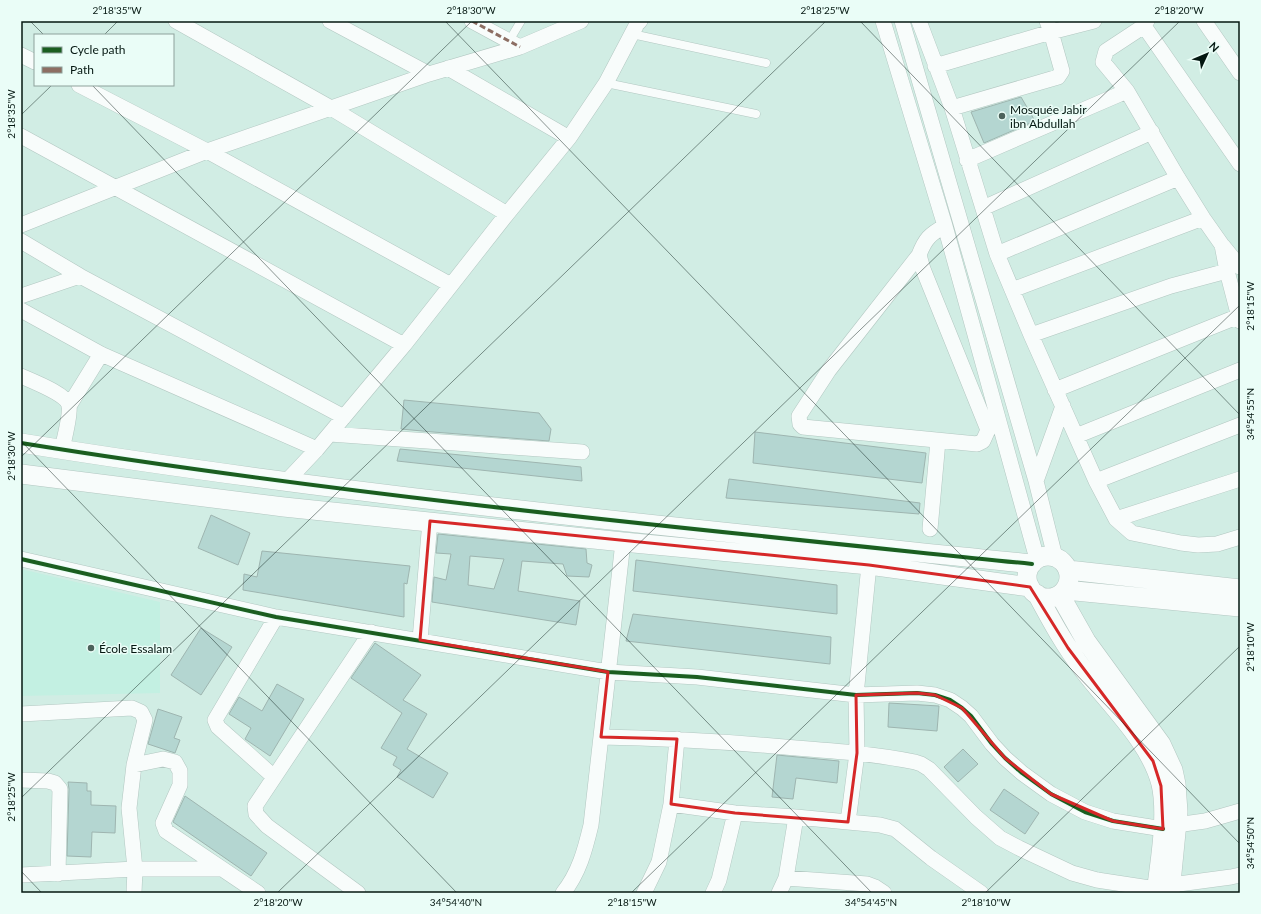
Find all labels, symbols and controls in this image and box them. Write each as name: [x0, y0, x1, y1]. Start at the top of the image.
text: 2°18'35"W: [92, 4, 142, 16]
text: 2°18'30"W: [446, 4, 496, 16]
text: 2°18'25"W: [800, 4, 850, 16]
text: 2°18'20"W: [1154, 4, 1204, 16]
legend: [34, 34, 174, 86]
north arrow: [1187, 34, 1227, 74]
text: N: [1207, 39, 1222, 54]
text: Cycle path: [70, 42, 125, 57]
text: Path: [70, 62, 94, 77]
text: 2°18'35"W: [5, 89, 17, 139]
place label: Mosquée Jabir ibn Abdullah: [1010, 102, 1087, 131]
marker: Mosquée Jabir ibn Abdullah: [997, 111, 1007, 121]
text: 2°18'15"W: [1244, 281, 1256, 331]
text: 34°54'55"N: [1244, 388, 1256, 440]
text: 2°18'30"W: [5, 431, 17, 481]
text: 2°18'10"W: [1244, 622, 1256, 672]
place label: École Essalam: [99, 641, 172, 656]
marker: École Essalam: [86, 643, 96, 653]
text: 2°18'25"W: [5, 772, 17, 822]
text: 34°54'50"N: [1244, 817, 1256, 869]
text: 2°18'20"W: [253, 896, 303, 908]
text: 34°54'40"N: [430, 896, 482, 908]
text: 2°18'15"W: [607, 896, 657, 908]
text: 34°54'45"N: [845, 896, 897, 908]
text: 2°18'10"W: [961, 896, 1011, 908]

